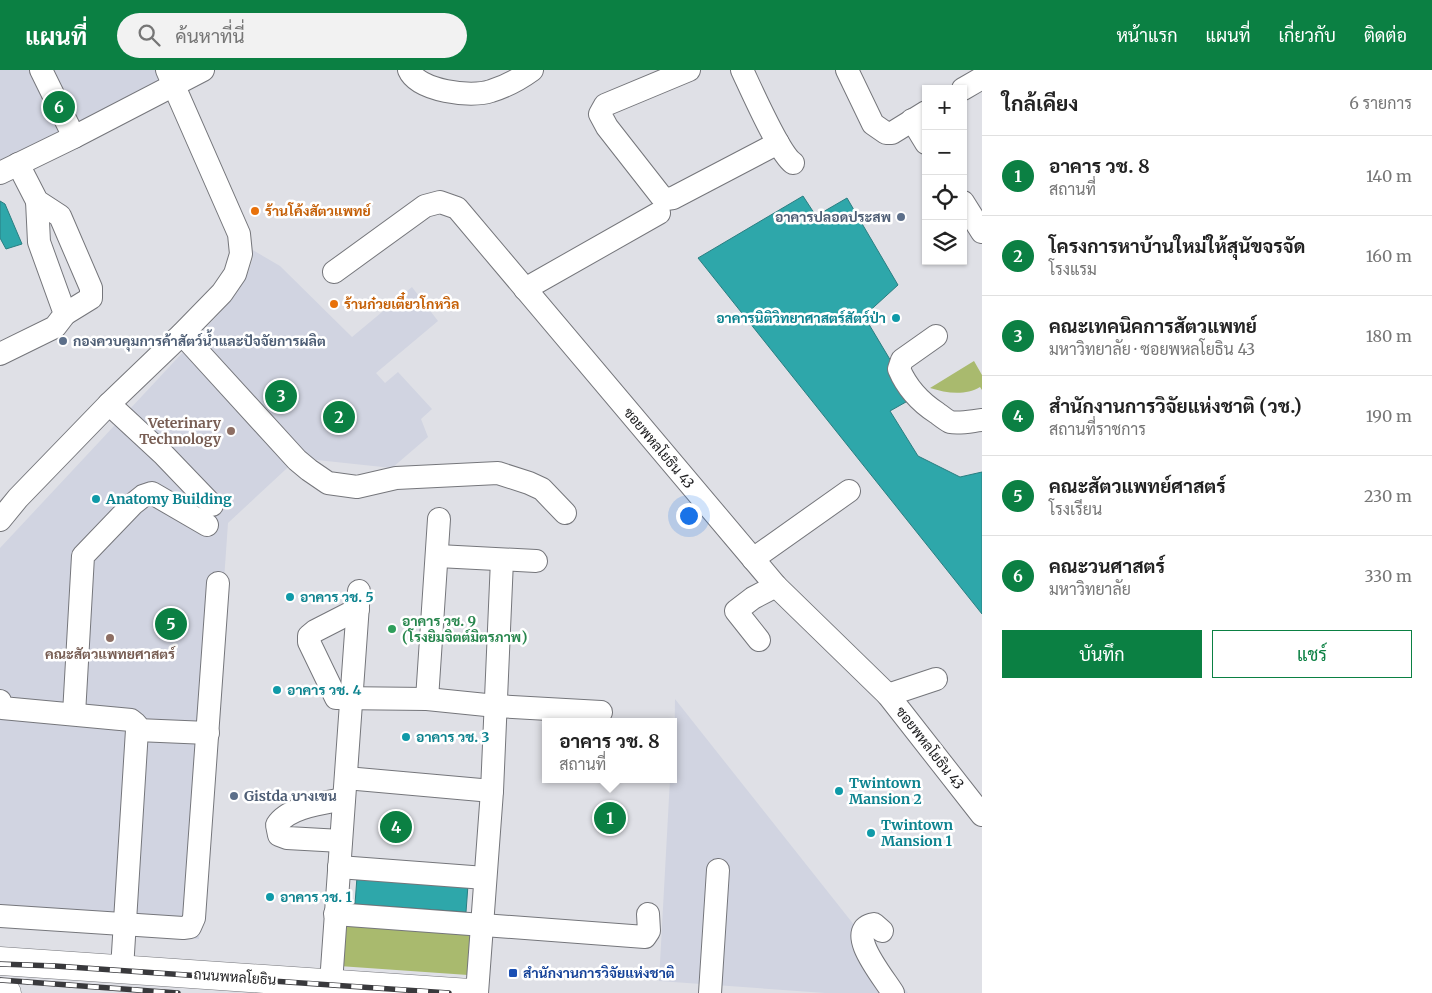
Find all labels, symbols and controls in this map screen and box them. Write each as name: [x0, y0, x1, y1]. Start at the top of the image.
search box: [117, 13, 467, 58]
text: แผนที่: [25, 21, 87, 52]
icon: search: [135, 21, 163, 49]
text: ค้นหาที่นี่: [175, 24, 245, 48]
text: หน้าแรก: [1116, 24, 1178, 47]
text: แผนที่: [1206, 24, 1250, 47]
text: เกี่ยวกับ: [1278, 24, 1336, 47]
text: ติดต่อ: [1364, 24, 1407, 47]
map controls: [922, 85, 967, 265]
button: +: [922, 85, 967, 130]
pin: 6: [43, 88, 75, 126]
text: ใกล้เคียง: [1002, 90, 1078, 117]
text: 6 รายการ: [1349, 93, 1412, 113]
button: −: [922, 130, 967, 175]
text: อาคาร วช. 8: [1049, 154, 1150, 178]
text: 1: [1014, 166, 1022, 186]
text: 140 m: [1366, 166, 1412, 186]
button: locate: [922, 175, 967, 220]
text: สถานที่: [1049, 179, 1096, 199]
place label: ร้านโค้งสัตวแพทย์: [265, 202, 372, 220]
marker: ร้านโค้งสัตวแพทย์: [249, 205, 261, 217]
place label: อาคารปลอดประสพ: [775, 208, 891, 226]
marker: อาคารปลอดประสพ: [895, 211, 907, 223]
button: layers: [922, 220, 967, 265]
text: โครงการหาบ้านใหม่ให้สุนัขจรจัด: [1049, 234, 1305, 258]
text: 2: [1013, 246, 1023, 266]
text: 160 m: [1366, 246, 1412, 266]
text: โรงแรม: [1049, 259, 1097, 279]
place label: ร้านก๋วยเตี๋ยวโกหวิล: [344, 291, 459, 313]
marker: ร้านก๋วยเตี๋ยวโกหวิล: [328, 298, 340, 310]
place label: อาคารนิติวิทยาศาสตร์สัตว์ป่า: [716, 309, 886, 327]
marker: อาคารนิติวิทยาศาสตร์สัตว์ป่า: [890, 312, 902, 324]
text: คณะเทคนิคการสัตวแพทย์: [1049, 314, 1257, 338]
text: 3: [1013, 326, 1023, 346]
text: 180 m: [1366, 326, 1412, 346]
place label: กองควบคุมการค้าสัตว์น้ำและปัจจัยการผลิต: [73, 329, 326, 352]
marker: กองควบคุมการค้าสัตว์น้ำและปัจจัยการผลิต: [57, 335, 69, 347]
text: มหาวิทยาลัย · ซอยพหลโยธิน 43: [1049, 339, 1255, 359]
pin: 3: [265, 377, 297, 415]
text: สำนักงานการวิจัยแห่งชาติ (วช.): [1049, 394, 1302, 418]
pin: 2: [323, 398, 355, 436]
street label: ซอยพหลโยธิน 43: [620, 404, 698, 492]
text: 4: [1013, 406, 1023, 426]
text: 190 m: [1366, 406, 1412, 426]
place label: Veterinary Technology: [139, 414, 222, 448]
text: สถานที่ราชการ: [1049, 419, 1146, 439]
marker: Veterinary Technology: [225, 425, 237, 437]
text: คณะสัตวแพทย์ศาสตร์: [1049, 474, 1226, 498]
text: 5: [1013, 486, 1023, 506]
text: 230 m: [1364, 486, 1412, 506]
place label: Anatomy Building: [105, 490, 232, 508]
marker: Anatomy Building: [90, 493, 102, 505]
text: โรงเรียน: [1049, 499, 1102, 519]
your location: [676, 503, 702, 529]
text: คณะวนศาสตร์: [1049, 554, 1165, 578]
text: 6: [1013, 566, 1023, 586]
text: 330 m: [1365, 566, 1412, 586]
text: มหาวิทยาลัย: [1049, 579, 1131, 599]
place label: อาคาร วช. 5: [300, 588, 374, 606]
marker: อาคาร วช. 5: [284, 591, 296, 603]
pin: 5: [155, 605, 187, 643]
place label: อาคาร วช. 9 (โรงยิมจิตต์มิตรภาพ): [402, 612, 527, 646]
marker: อาคาร วช. 9 (โรงยิมจิตต์มิตรภาพ): [386, 623, 398, 635]
button: บันทึก: [1002, 630, 1202, 678]
button: แชร์: [1212, 630, 1412, 678]
marker: คณะสัตวแพทยศาสตร์: [104, 632, 116, 644]
place label: คณะสัตวแพทยศาสตร์: [45, 645, 176, 663]
place label: อาคาร วช. 4: [287, 681, 361, 699]
marker: อาคาร วช. 4: [271, 684, 283, 696]
street label: ซอยพหลโยธิน 43: [892, 703, 968, 793]
popup: [542, 718, 677, 783]
place label: อาคาร วช. 3: [416, 728, 490, 746]
text: อาคาร วช. 8: [559, 729, 660, 753]
marker: อาคาร วช. 3: [400, 731, 412, 743]
text: สถานที่: [559, 754, 606, 774]
place label: Twintown Mansion 2: [849, 774, 922, 808]
marker: Twintown Mansion 2: [833, 785, 845, 797]
place label: Gistda บางเขน: [244, 787, 337, 805]
marker: Gistda บางเขน: [228, 790, 240, 802]
pin: 1: [594, 799, 626, 837]
pin: 4: [380, 808, 412, 846]
place label: Twintown Mansion 1: [881, 816, 953, 850]
marker: Twintown Mansion 1: [865, 827, 877, 839]
place label: อาคาร วช. 1: [280, 888, 352, 906]
marker: อาคาร วช. 1: [264, 891, 276, 903]
place label: สำนักงานการวิจัยแห่งชาติ: [523, 964, 675, 982]
street label: ถนนพหลโยธิน: [193, 965, 277, 989]
marker: สำนักงานการวิจัยแห่งชาติ: [507, 967, 519, 979]

